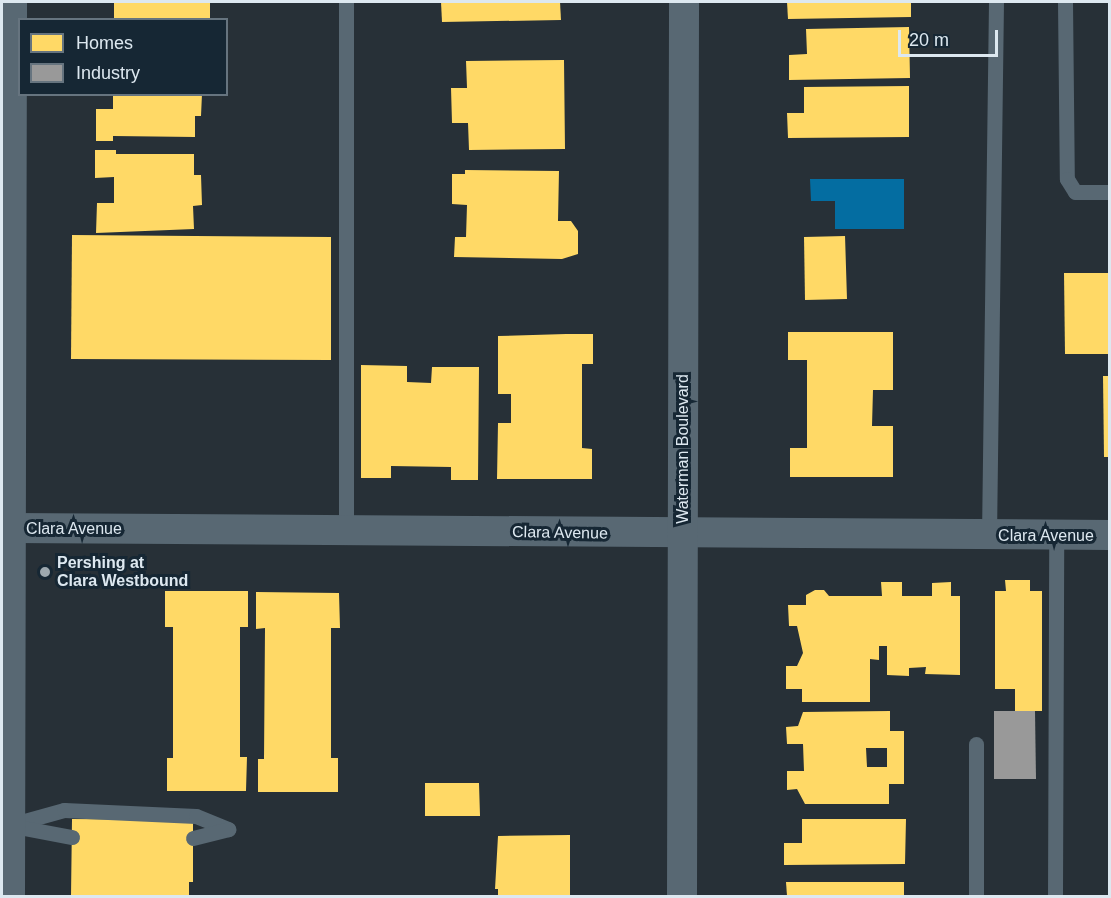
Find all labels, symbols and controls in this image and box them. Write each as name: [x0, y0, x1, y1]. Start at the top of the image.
legend: [18, 18, 228, 96]
scale bar: [901, 18, 1002, 56]
text: 20 m: [909, 30, 949, 50]
text: Homes: [76, 33, 133, 53]
text: Industry: [76, 63, 140, 83]
street label: Waterman Boulevard: [673, 374, 693, 524]
street label: Clara Avenue: [26, 519, 122, 539]
street label: Clara Avenue: [512, 523, 608, 543]
street label: Clara Avenue: [998, 526, 1094, 546]
place label: Pershing at Clara Westbound: [57, 553, 188, 591]
marker: Pershing at Clara Westbound: [38, 565, 52, 579]

